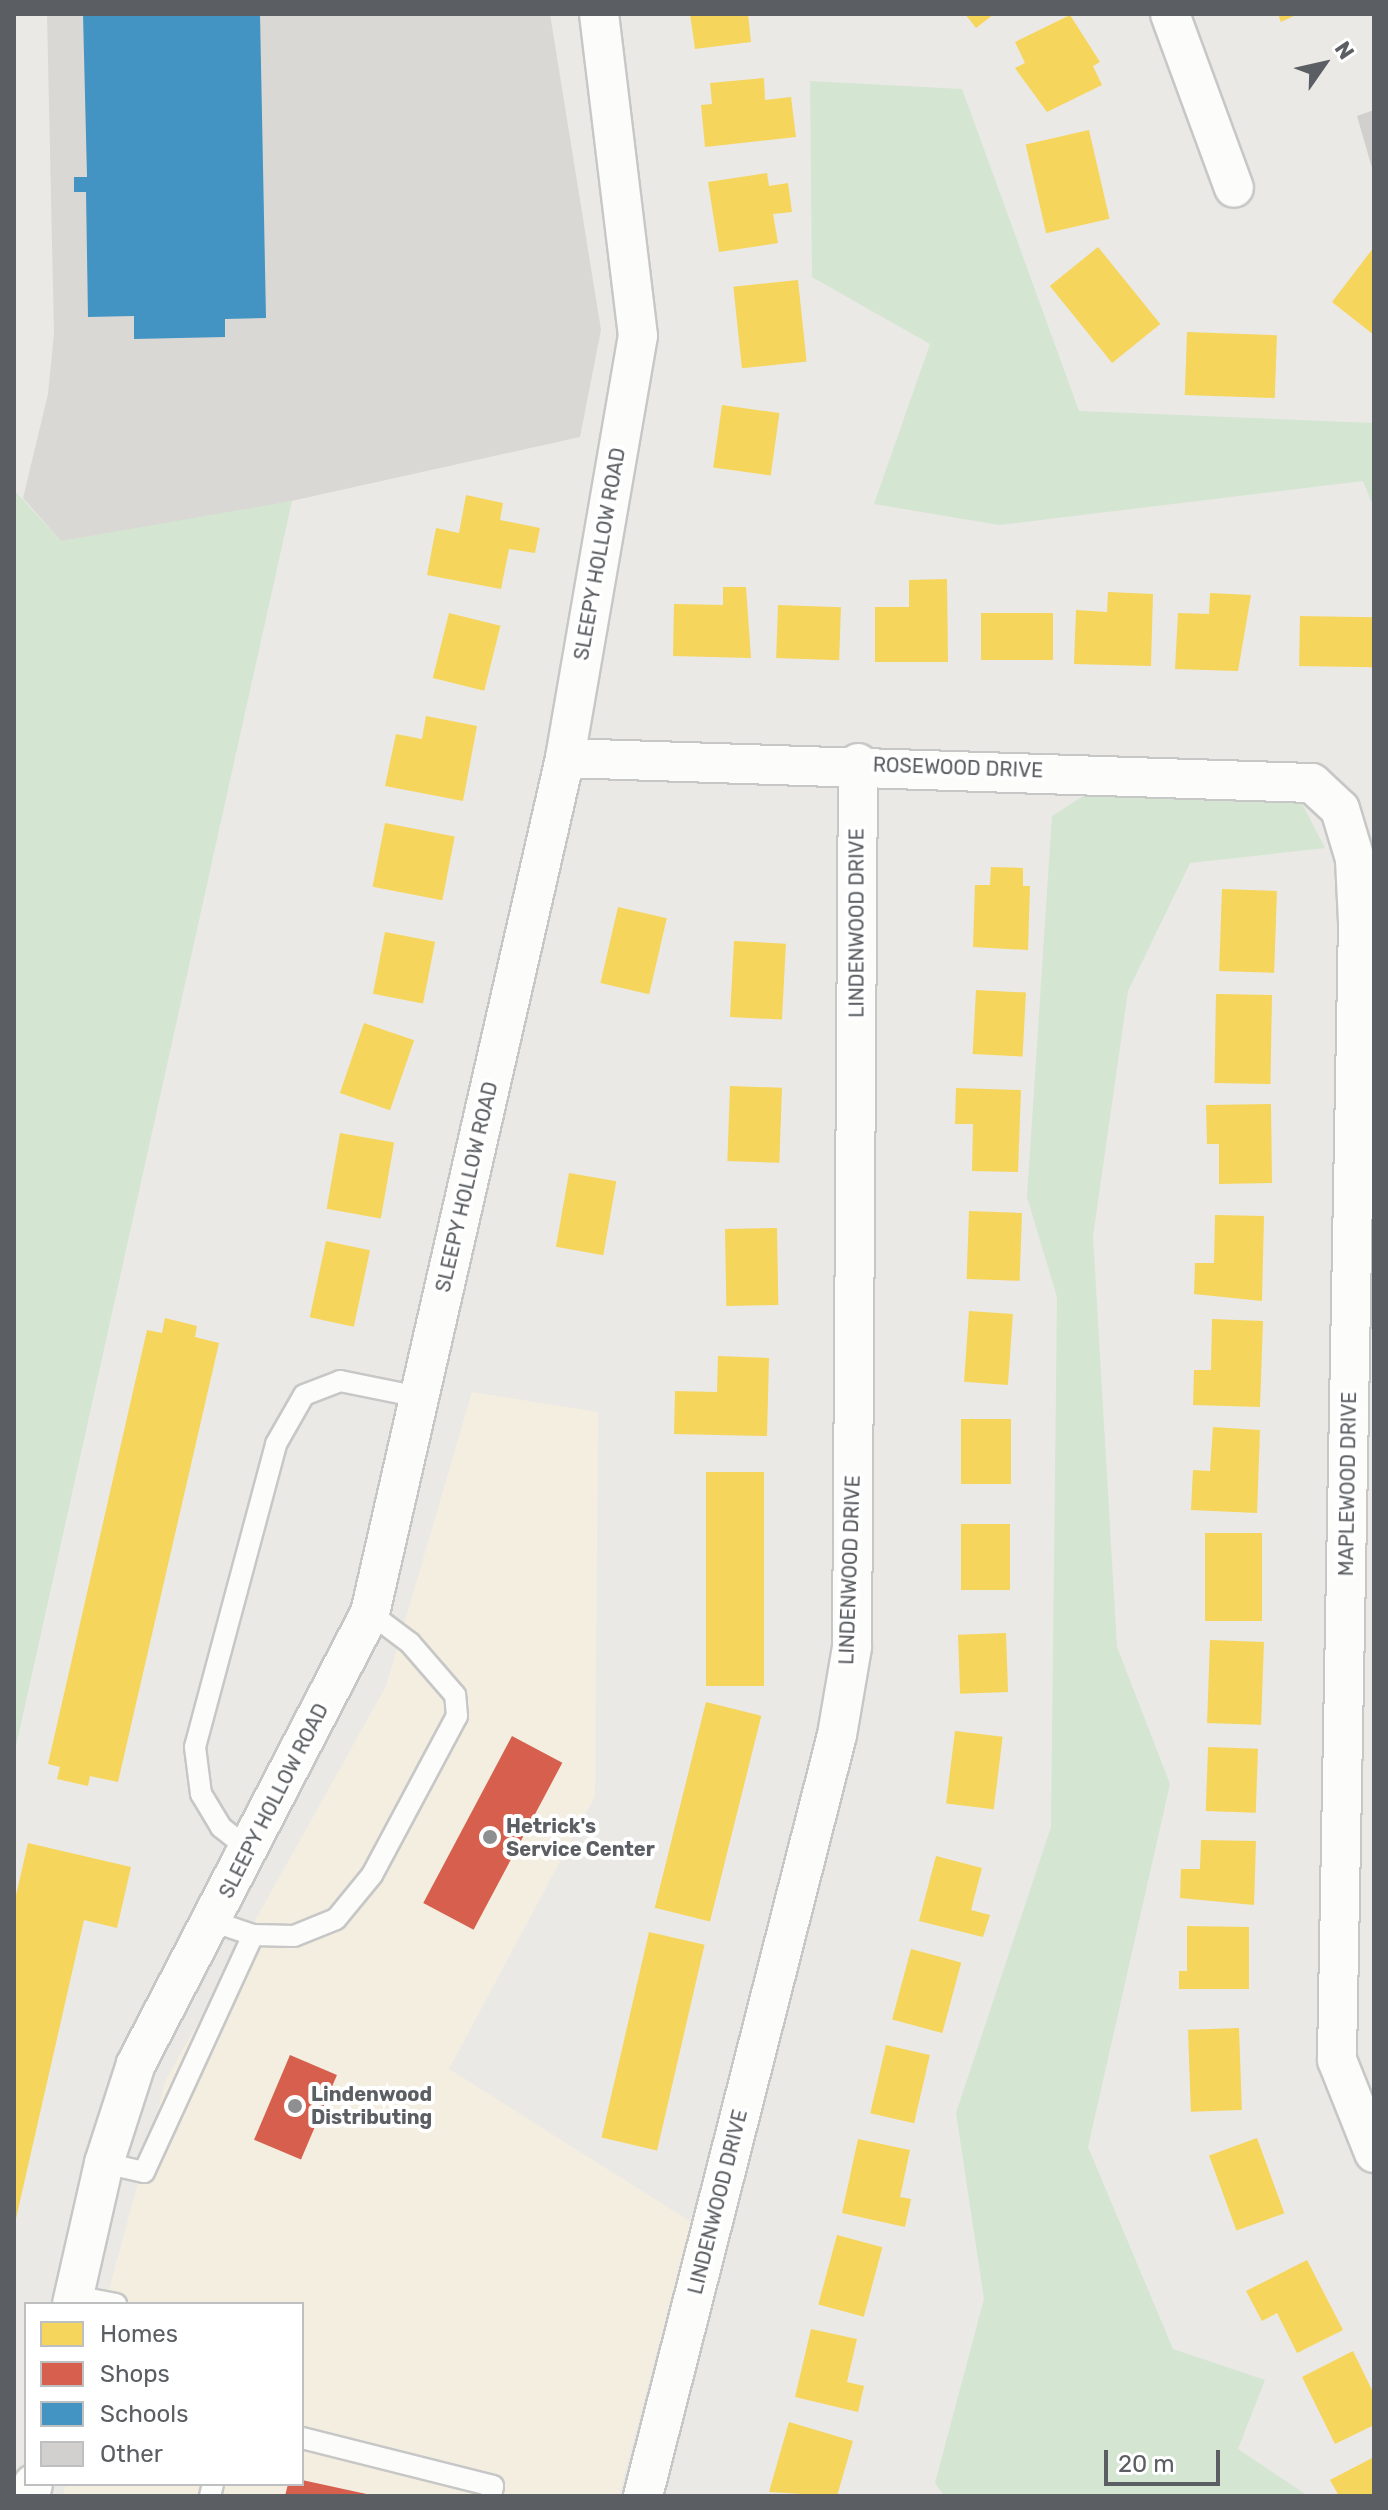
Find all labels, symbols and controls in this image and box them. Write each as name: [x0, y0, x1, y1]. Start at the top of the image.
north arrow: [1284, 24, 1364, 104]
text: N: [1329, 36, 1360, 64]
street label: SLEEPY HOLLOW ROAD: [569, 445, 631, 663]
street label: ROSEWOOD DRIVE: [872, 753, 1044, 783]
street label: LINDENWOOD DRIVE: [845, 828, 869, 1018]
street label: SLEEPY HOLLOW ROAD: [431, 1079, 503, 1295]
street label: MAPLEWOOD DRIVE: [1334, 1391, 1362, 1577]
street label: LINDENWOOD DRIVE: [835, 1475, 865, 1665]
street label: SLEEPY HOLLOW ROAD: [214, 1699, 334, 1903]
place label: Hetrick's Service Center: [506, 1814, 655, 1861]
marker: Hetrick's Service Center: [481, 1828, 499, 1846]
place label: Lindenwood Distributing: [311, 2082, 432, 2129]
marker: Lindenwood Distributing: [286, 2097, 304, 2115]
street label: LINDENWOOD DRIVE: [683, 2107, 753, 2297]
legend: [24, 2302, 304, 2486]
text: Homes: [100, 2320, 178, 2348]
text: Shops: [100, 2360, 170, 2388]
text: Schools: [100, 2400, 188, 2428]
scale bar: [1108, 2434, 1224, 2484]
text: Other: [100, 2440, 163, 2468]
text: 20 m: [1118, 2450, 1175, 2478]

